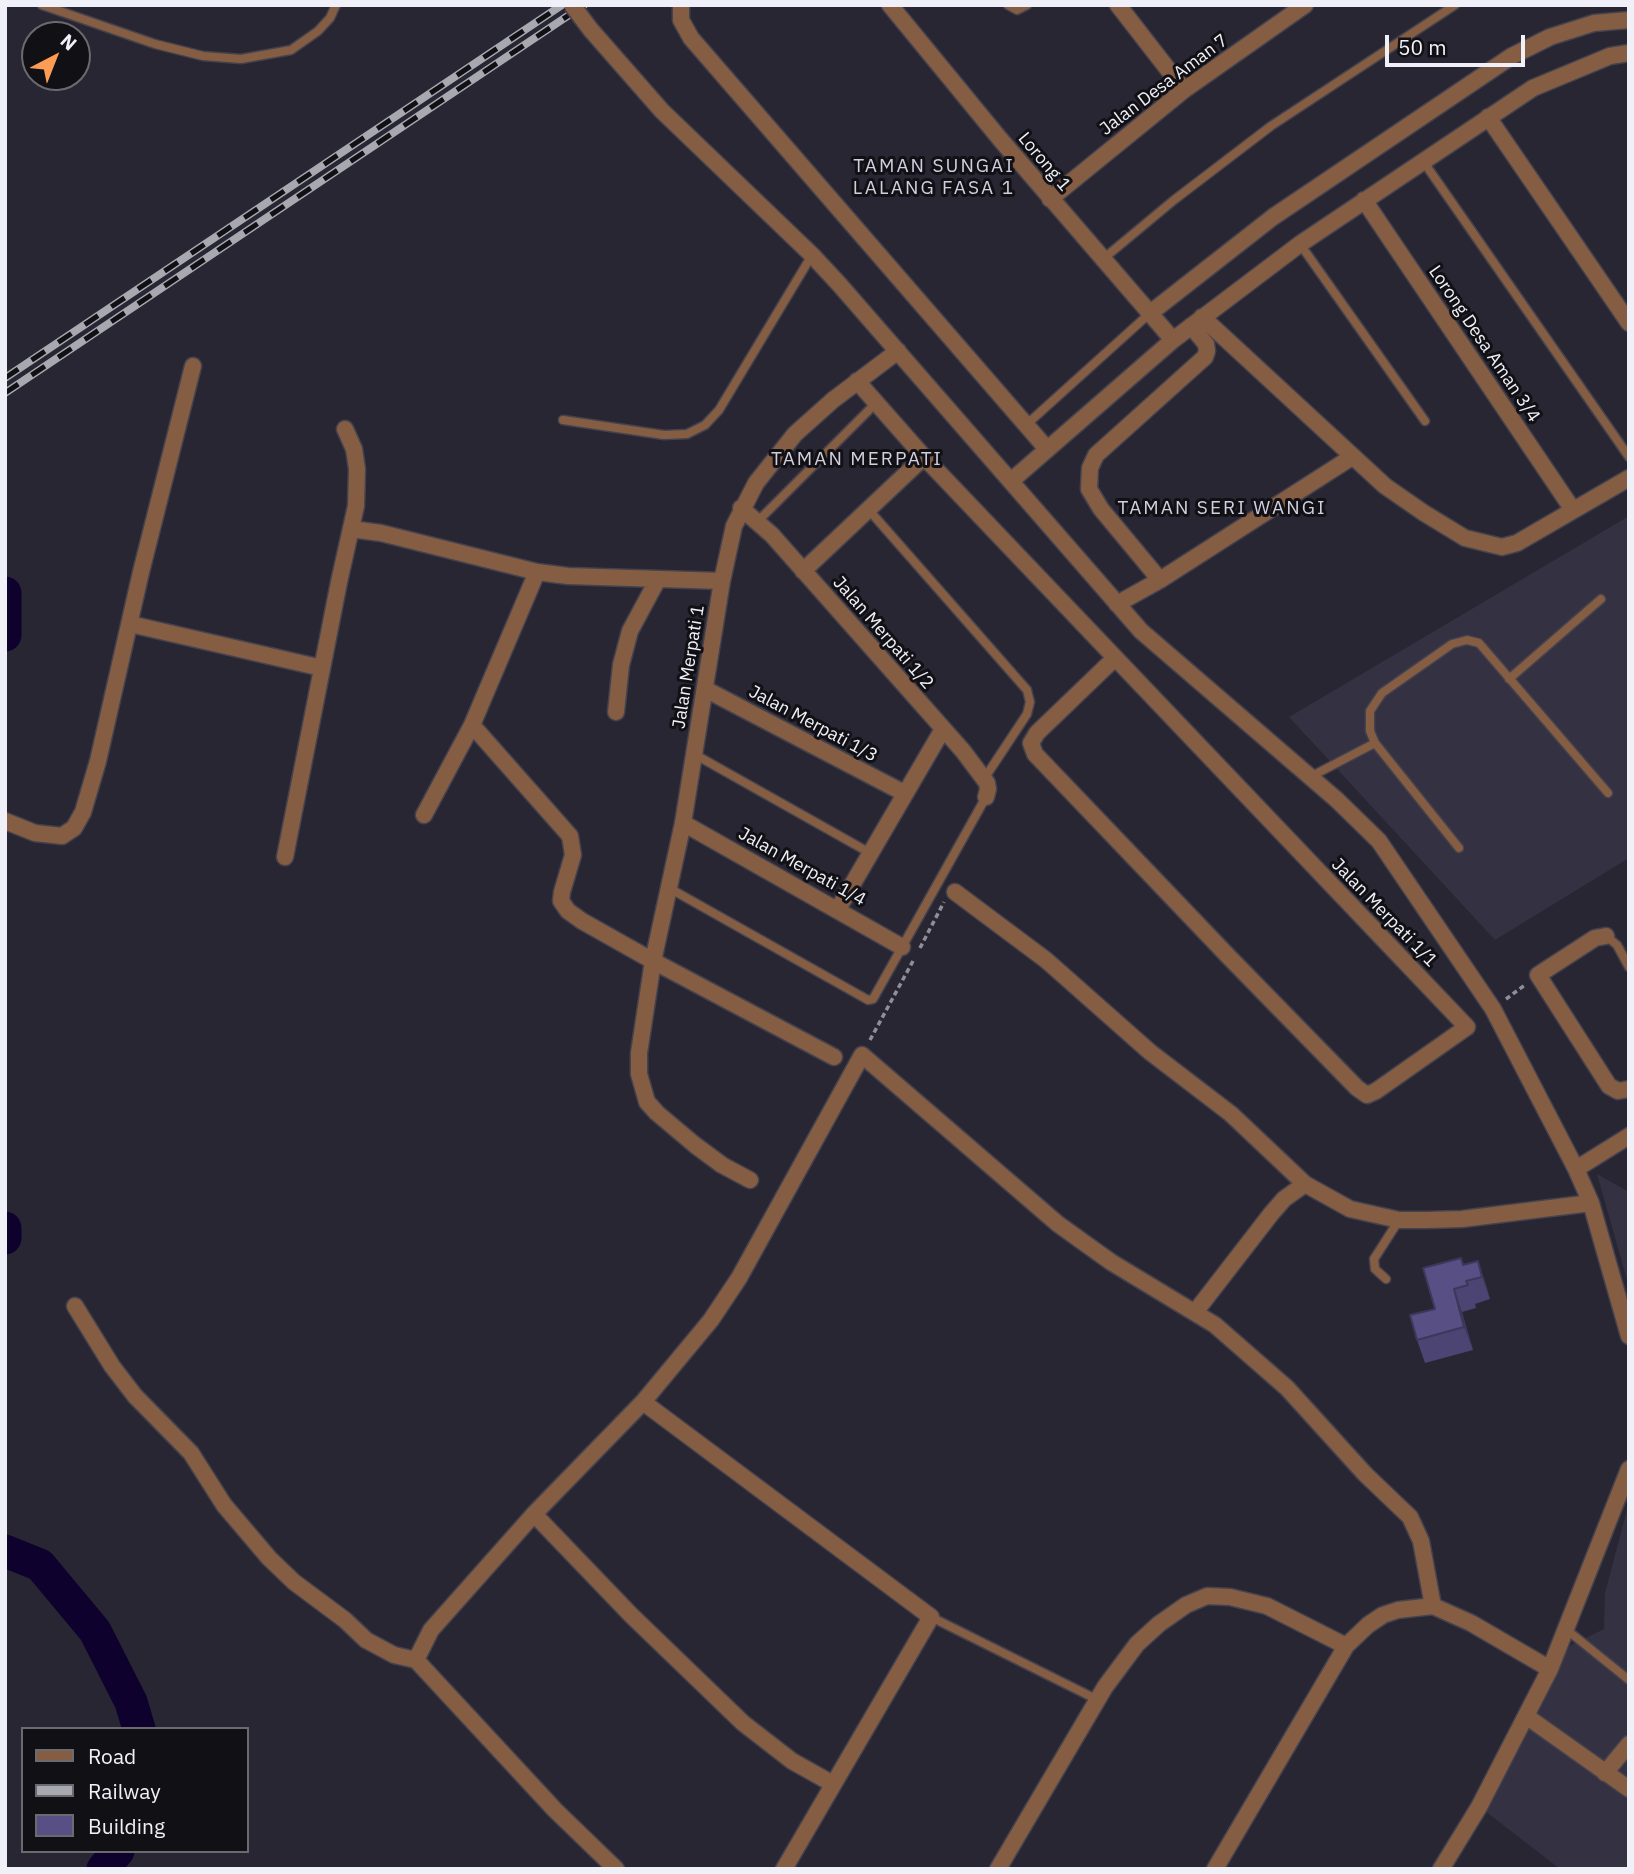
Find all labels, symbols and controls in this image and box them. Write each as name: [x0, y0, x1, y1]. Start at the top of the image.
north arrow: [21, 21, 91, 91]
scale bar: [1389, 21, 1529, 65]
text: N: [56, 28, 82, 55]
street label: Jalan Desa Aman 7: [1096, 30, 1232, 140]
text: 50 m: [1398, 33, 1447, 61]
street label: Lorong 1: [1013, 128, 1075, 196]
district label: TAMAN SUNGAI LALANG FASA 1: [854, 156, 1014, 200]
street label: Lorong Desa Aman 3/4: [1424, 262, 1544, 426]
district label: TAMAN MERPATI: [773, 449, 941, 471]
district label: TAMAN SERI WANGI: [1120, 498, 1324, 520]
street label: Jalan Merpati 1/2: [828, 572, 938, 694]
street label: Jalan Merpati 1: [669, 604, 709, 730]
street label: Jalan Merpati 1/3: [745, 681, 881, 767]
street label: Jalan Merpati 1/4: [734, 823, 870, 911]
street label: Jalan Merpati 1/1: [1327, 854, 1441, 972]
legend: [21, 1727, 248, 1853]
text: Road: [88, 1742, 136, 1770]
text: Railway: [88, 1777, 161, 1805]
text: Building: [88, 1812, 165, 1840]

